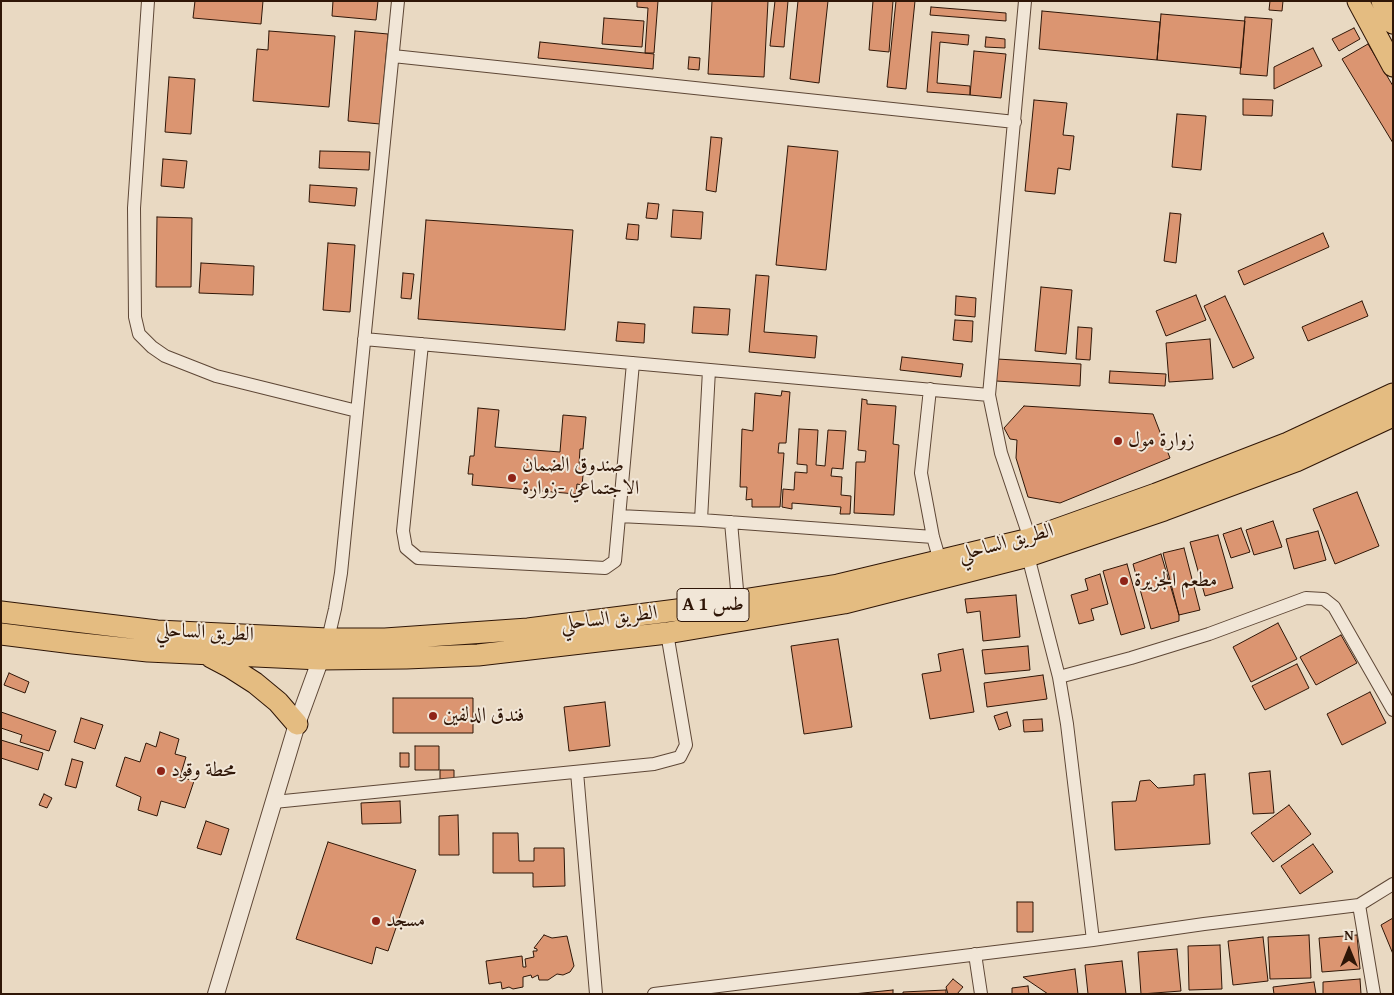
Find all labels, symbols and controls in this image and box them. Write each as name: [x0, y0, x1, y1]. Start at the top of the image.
place label: زوارة مول: [1128, 429, 1195, 453]
marker: زوارة مول: [1112, 435, 1124, 447]
place label: صندوق الضمان الاجتماعي -زوارة: [522, 454, 639, 501]
marker: صندوق الضمان الاجتماعي -زوارة: [506, 472, 518, 484]
street label: الطريق الساحلي: [956, 519, 1056, 567]
place label: مطعم الجزيرة: [1134, 569, 1217, 593]
marker: مطعم الجزيرة: [1118, 575, 1130, 587]
road number: A 1 طس: [677, 588, 749, 622]
street label: الطريق الساحلي: [559, 601, 659, 637]
street label: الطريق الساحلي: [156, 618, 254, 648]
place label: فندق الدلفين: [443, 704, 525, 728]
marker: فندق الدلفين: [427, 710, 439, 722]
place label: محطة وقود: [171, 759, 236, 783]
marker: محطة وقود: [155, 765, 167, 777]
place label: مسجد: [386, 909, 425, 933]
marker: مسجد: [370, 915, 382, 927]
north arrow: [1324, 925, 1374, 975]
text: N: [1344, 925, 1354, 945]

